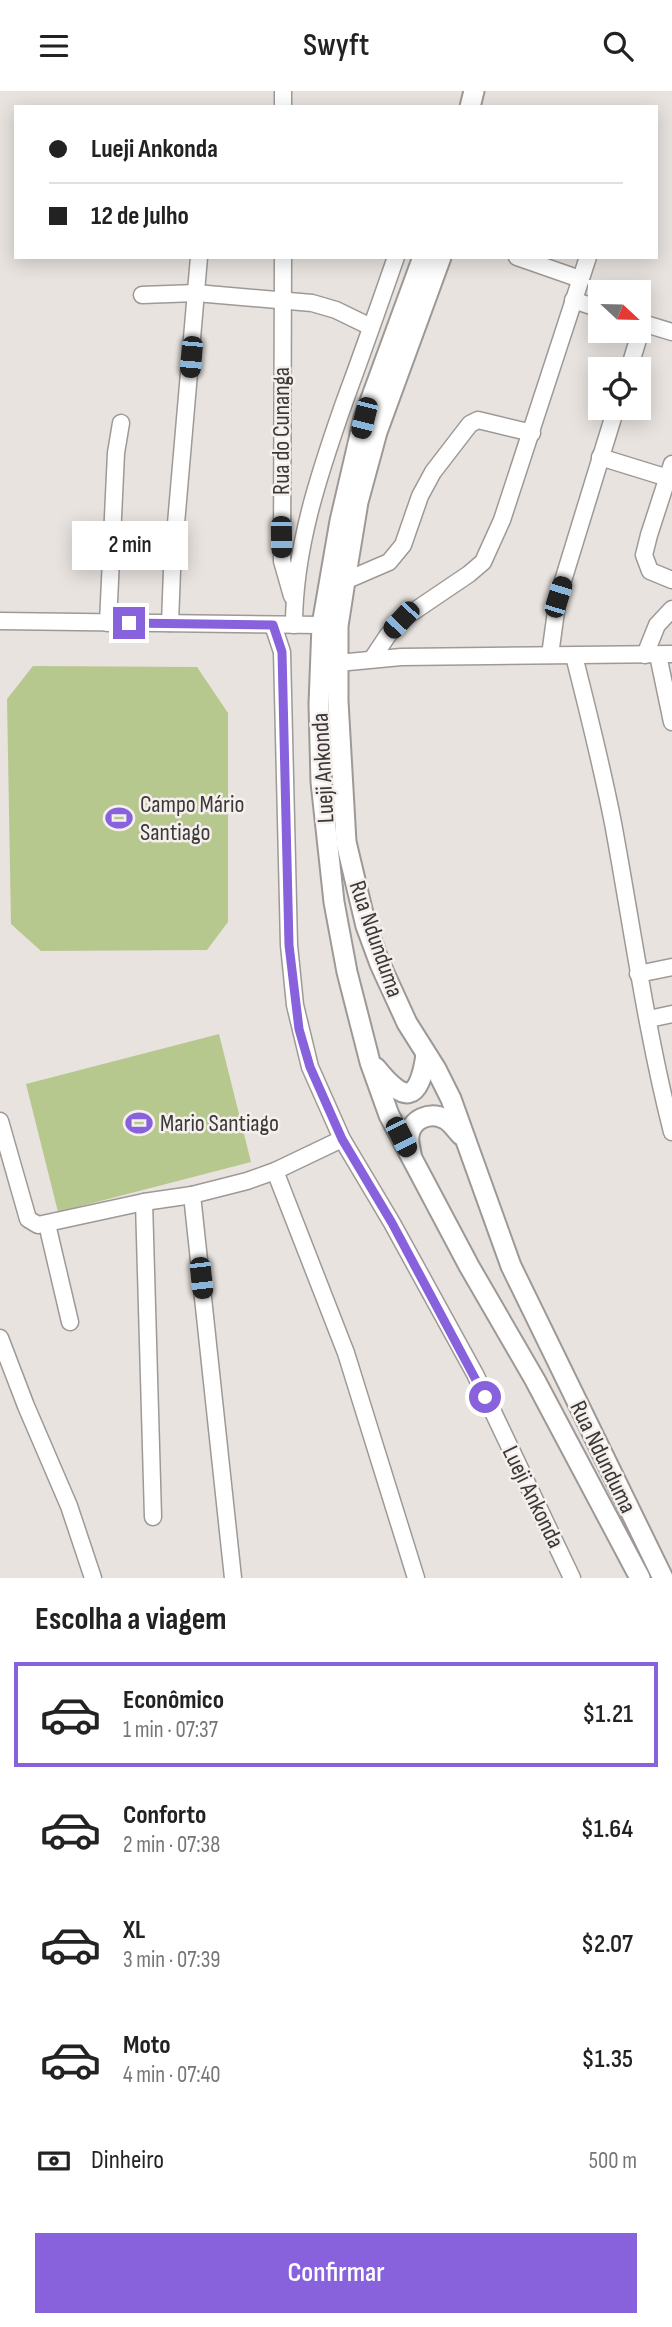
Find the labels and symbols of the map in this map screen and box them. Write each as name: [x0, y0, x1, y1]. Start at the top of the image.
north arrow: [588, 280, 651, 343]
car: [179, 335, 204, 379]
street label: Rua do Cunanga: [267, 367, 296, 495]
car: [349, 395, 380, 441]
car: [271, 516, 292, 558]
callout: 2 min: [71, 521, 187, 571]
car: [542, 574, 575, 620]
car: [379, 597, 424, 643]
route end: [113, 607, 145, 639]
street label: Lueji Ankonda: [306, 712, 340, 824]
place label: Campo Mário Santiago: [140, 790, 244, 847]
sports icon: Campo Mário Santiago: [104, 803, 134, 833]
street label: Rua Ndunduma: [343, 877, 409, 1001]
sports icon: Mario Santiago: [124, 1108, 154, 1138]
place label: Mario Santiago: [160, 1109, 279, 1138]
car: [383, 1114, 420, 1160]
car: [189, 1256, 214, 1300]
route start: [469, 1381, 501, 1413]
street label: Rua Ndunduma: [563, 1396, 643, 1518]
street label: Lueji Ankonda: [496, 1441, 570, 1553]

